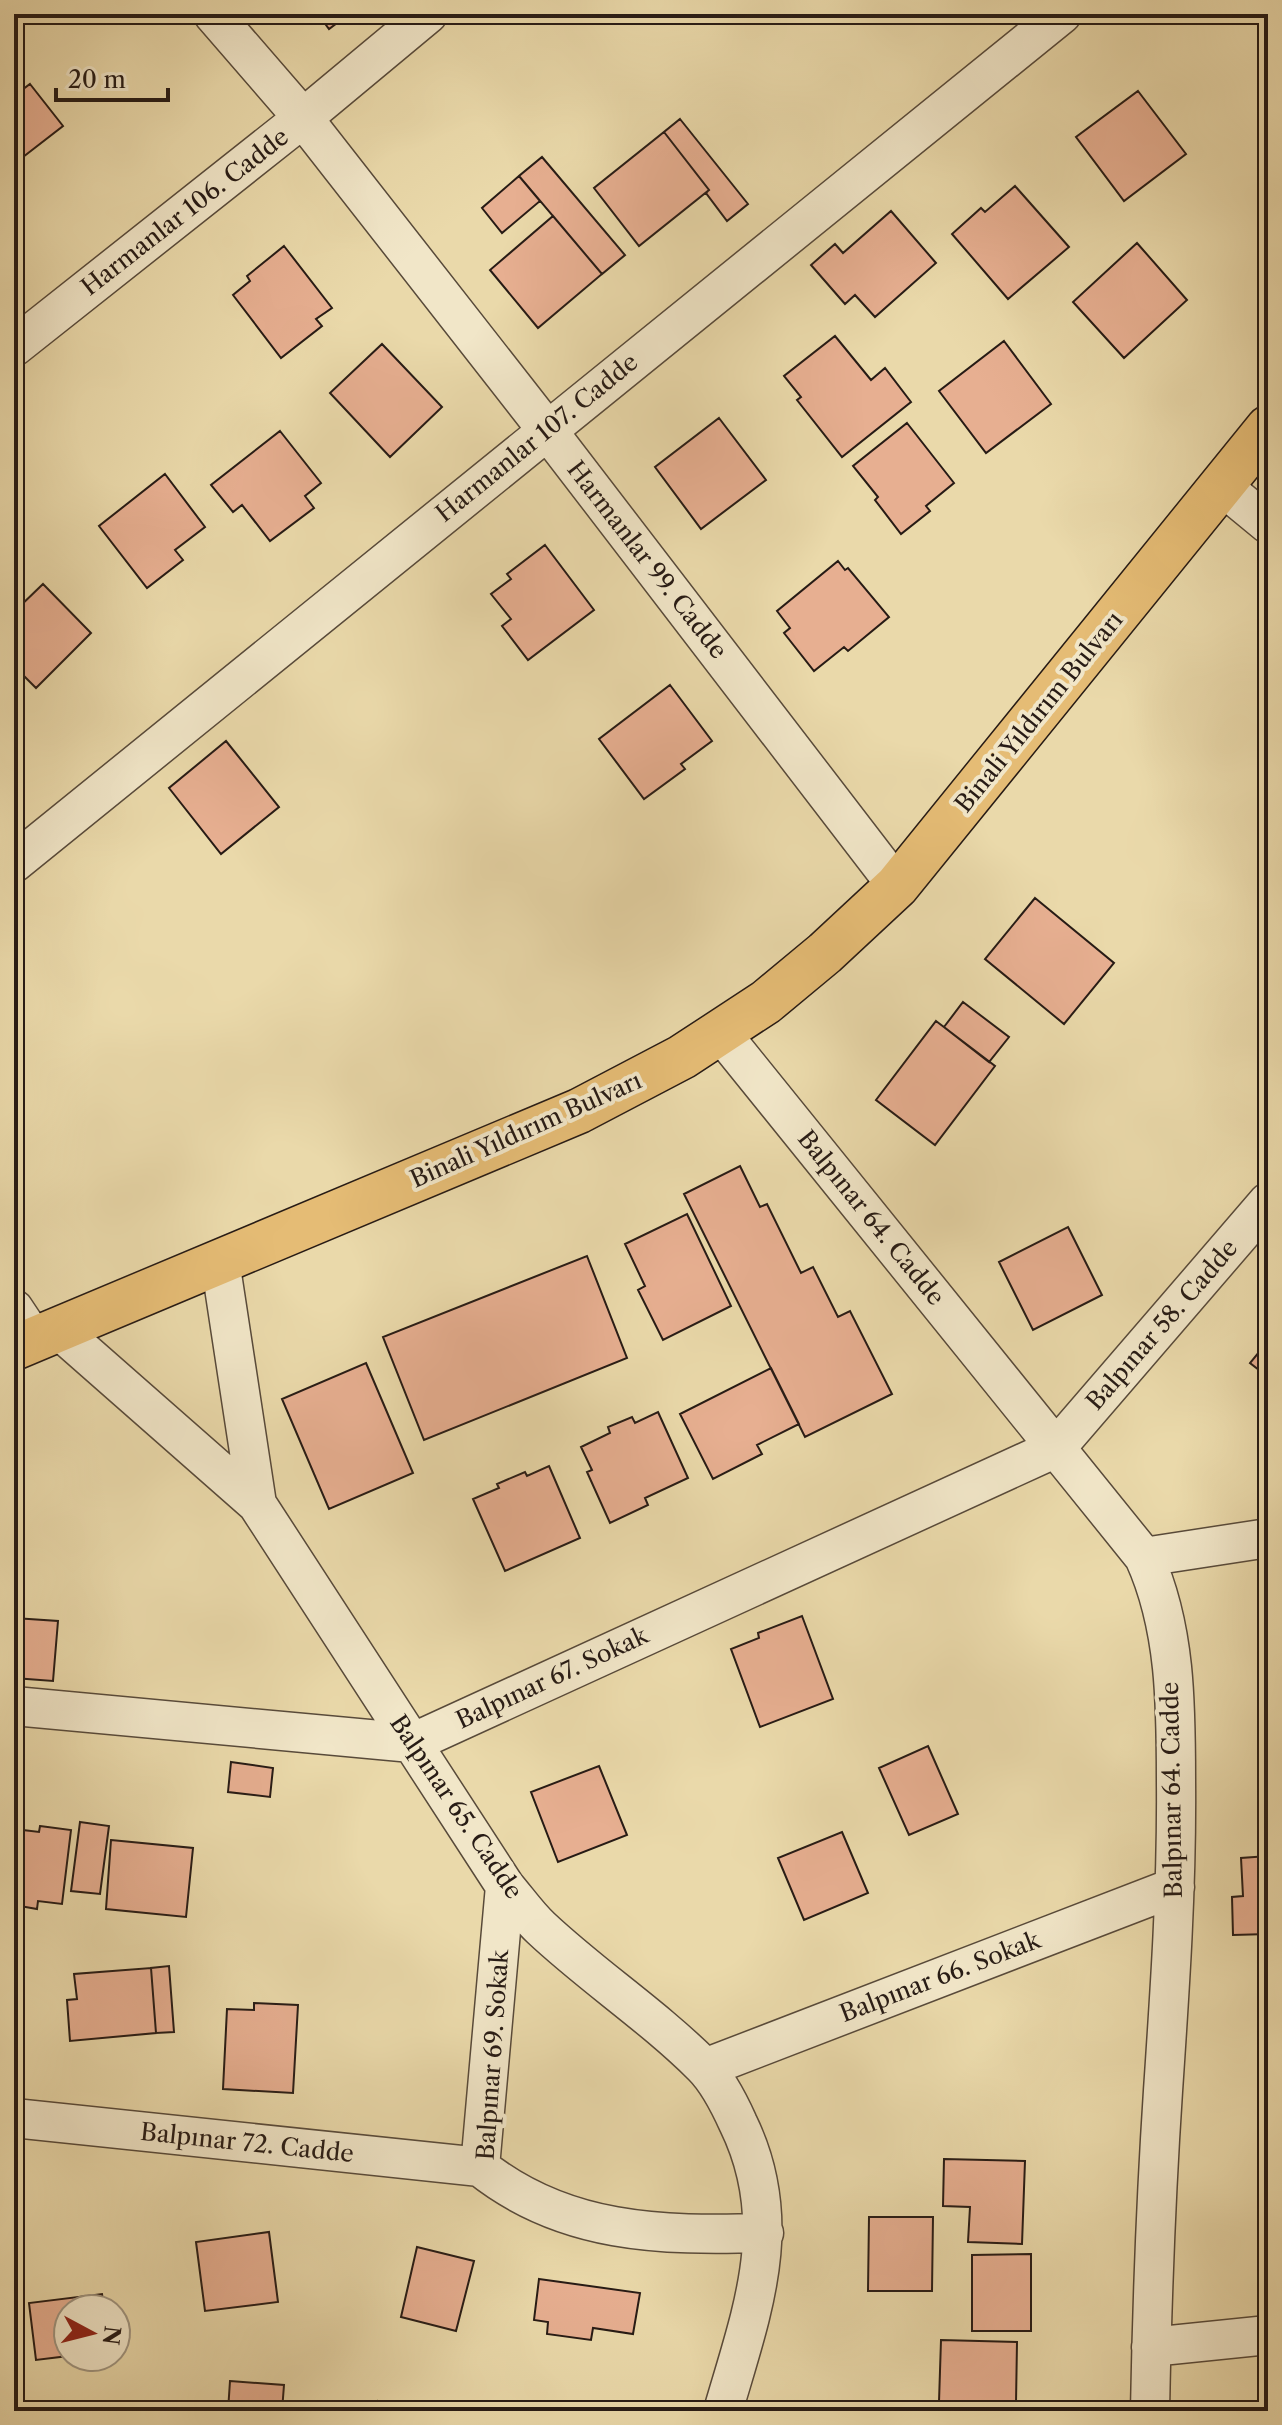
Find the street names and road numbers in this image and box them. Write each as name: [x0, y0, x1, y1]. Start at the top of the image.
street label: Harmanlar 106. Cadde: [75, 122, 294, 301]
street label: Harmanlar 107. Cadde: [430, 347, 643, 528]
street label: Harmanlar 99. Cadde: [561, 455, 733, 664]
street label: Binali Yıldırım Bulvarı: [949, 605, 1129, 818]
street label: Binali Yıldırım Bulvarı: [406, 1065, 646, 1194]
street label: Balpınar 64. Cadde: [792, 1124, 951, 1311]
street label: Balpınar 58. Cadde: [1080, 1234, 1243, 1416]
street label: Balpınar 67. Sokak: [451, 1620, 653, 1735]
street label: Balpınar 64. Cadde: [1155, 1681, 1188, 1899]
street label: Balpınar 65. Cadde: [384, 1709, 529, 1904]
street label: Balpınar 66. Sokak: [836, 1925, 1045, 2028]
street label: Balpınar 69. Sokak: [471, 1948, 514, 2161]
street label: Balpınar 72. Cadde: [139, 2117, 355, 2168]

